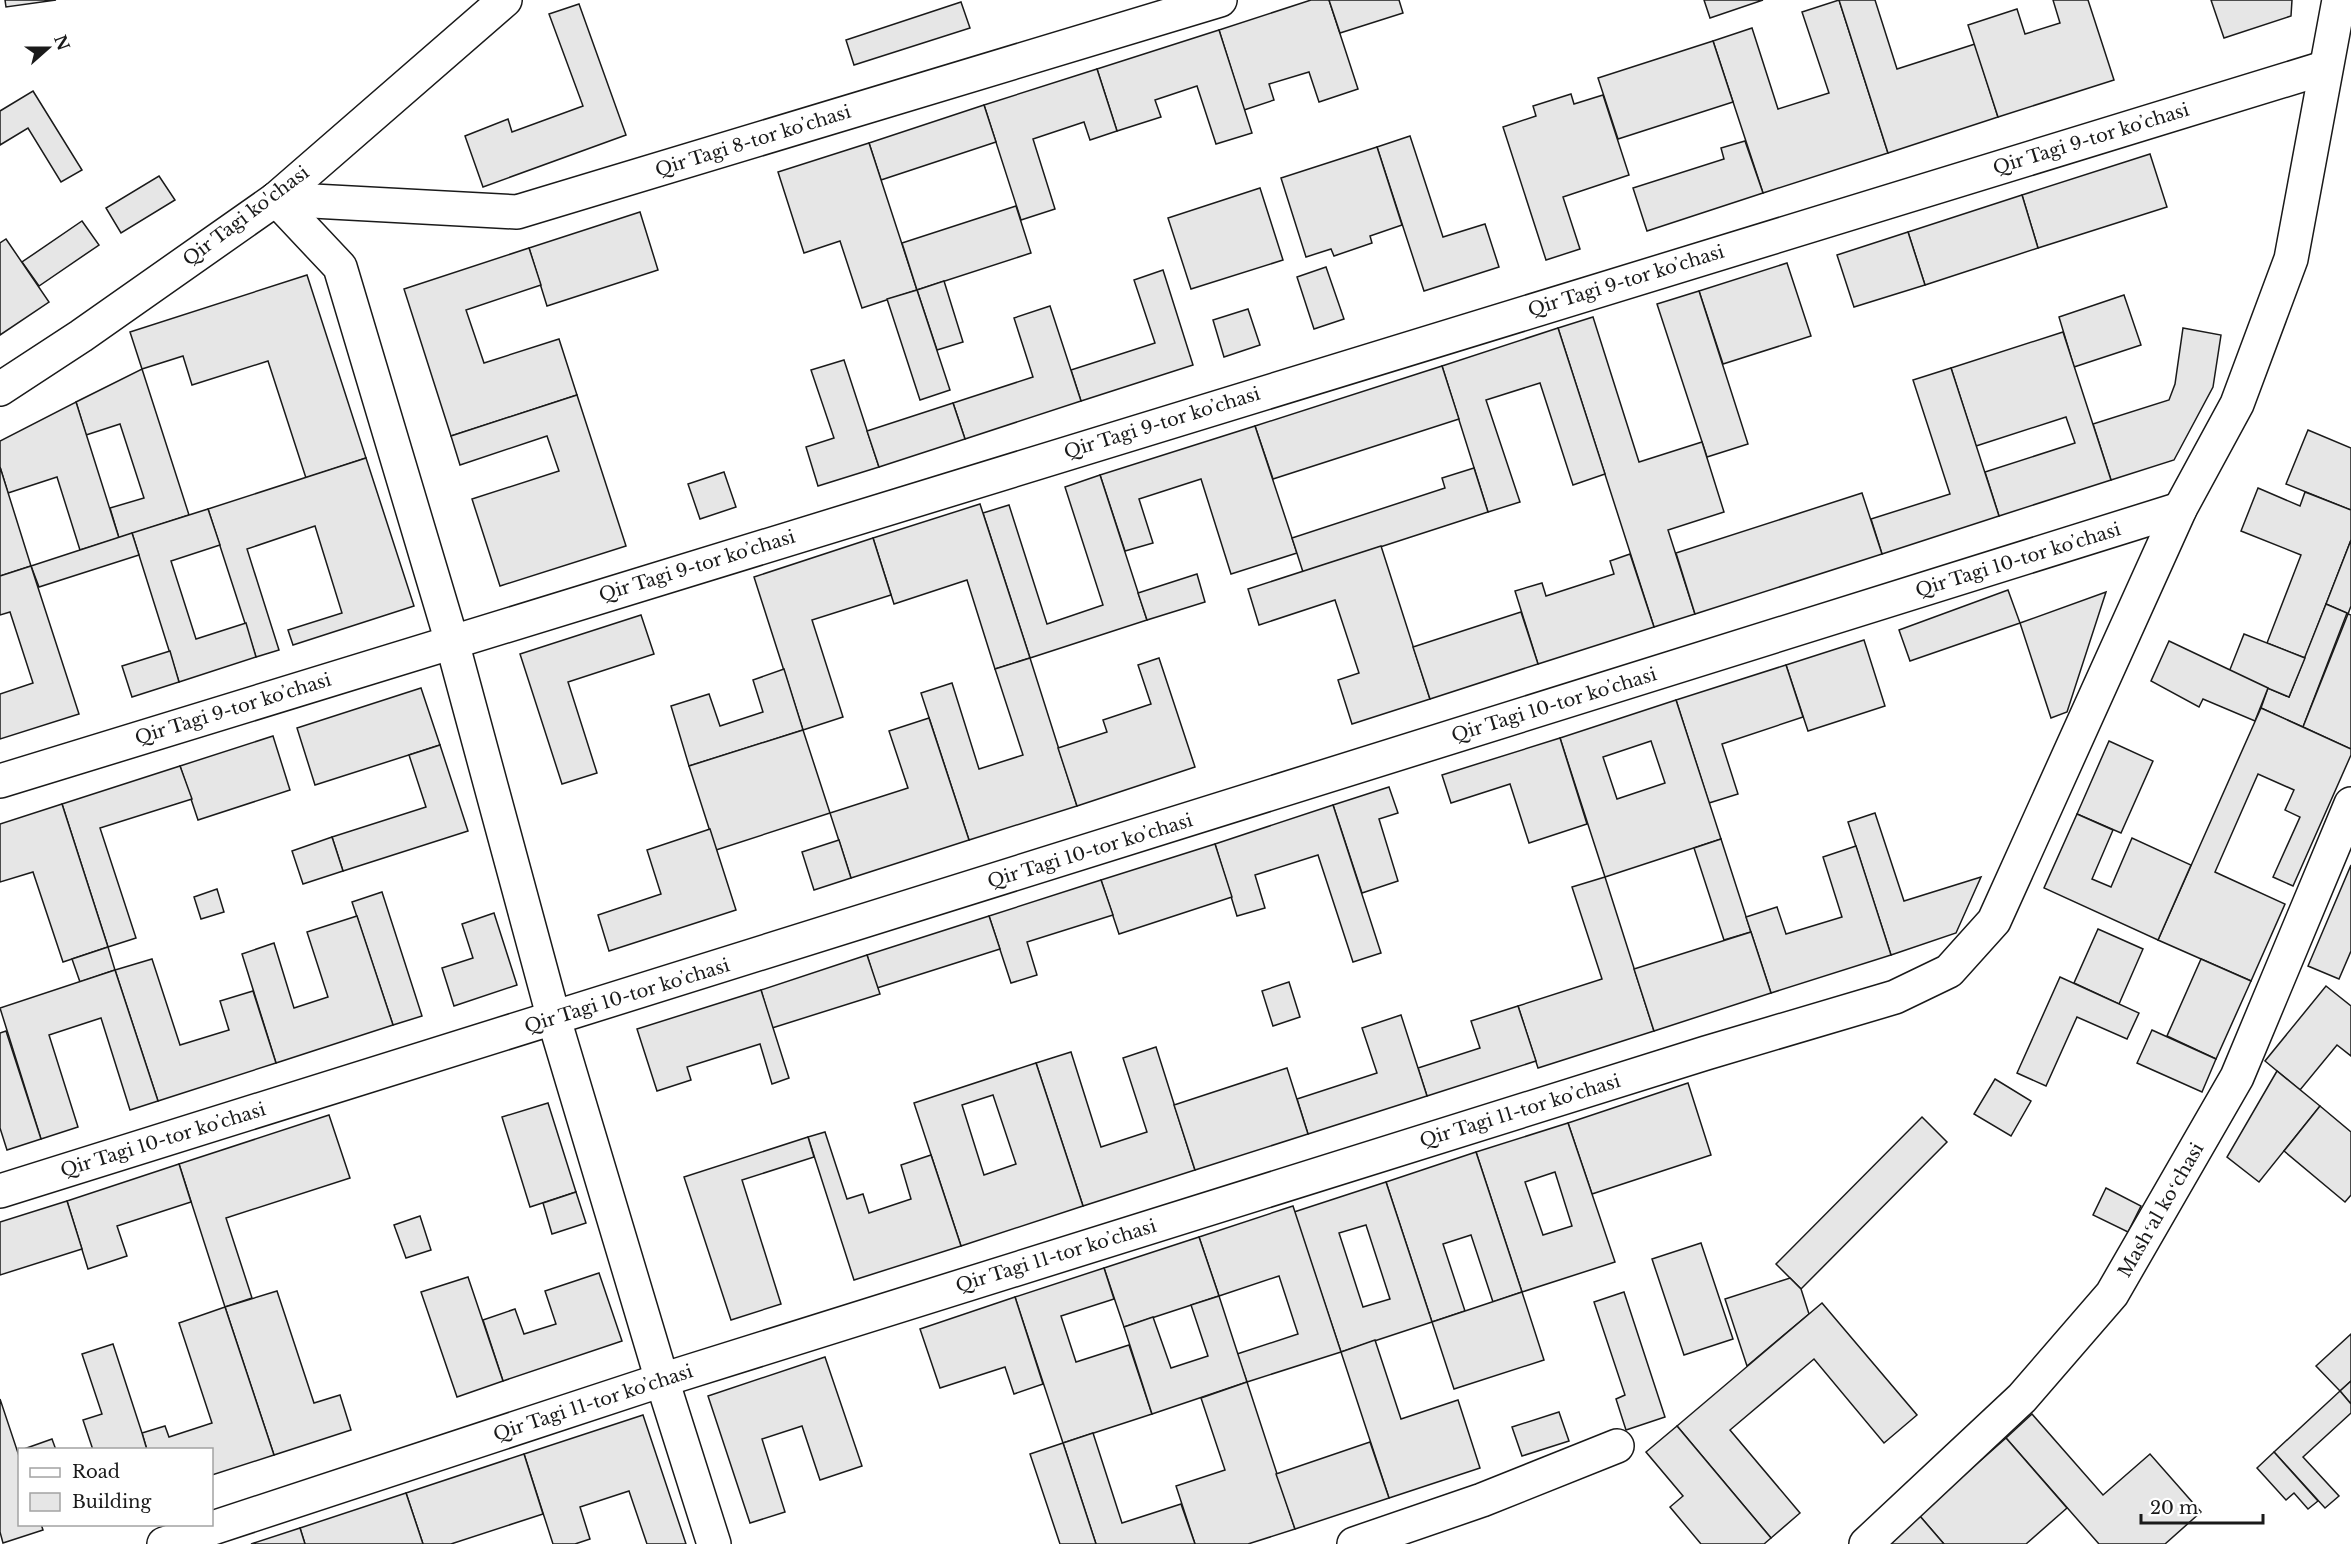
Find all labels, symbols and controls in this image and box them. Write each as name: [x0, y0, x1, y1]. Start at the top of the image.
north arrow: [18, 18, 78, 78]
text: N: [50, 32, 74, 53]
street label: Qir Tagi 9-tor koʼchasi: [1990, 99, 2192, 179]
street label: Qir Tagi 8-tor koʼchasi: [652, 101, 854, 181]
street label: Qir Tagi ko'chasi: [179, 161, 313, 271]
street label: Qir Tagi 9-tor koʼchasi: [1525, 241, 1727, 321]
street label: Qir Tagi 9-tor koʼchasi: [1061, 383, 1263, 463]
street label: Qir Tagi 10-tor koʼchasi: [1913, 518, 2123, 602]
street label: Qir Tagi 9-tor koʼchasi: [596, 526, 798, 606]
street label: Qir Tagi 10-tor koʼchasi: [1449, 663, 1659, 747]
street label: Qir Tagi 9-tor koʼchasi: [132, 669, 334, 749]
street label: Qir Tagi 10-tor koʼchasi: [985, 809, 1195, 893]
street label: Qir Tagi 10-tor koʼchasi: [522, 954, 732, 1038]
street label: Qir Tagi 11-tor koʼchasi: [1417, 1070, 1623, 1152]
street label: Qir Tagi 10-tor koʼchasi: [58, 1098, 268, 1182]
street label: Mashʻal koʻchasi: [2114, 1139, 2208, 1281]
street label: Qir Tagi 11-tor koʼchasi: [953, 1215, 1159, 1297]
street label: Qir Tagi 11-tor koʼchasi: [490, 1360, 696, 1446]
legend: [18, 1448, 213, 1526]
text: Road: [72, 1461, 120, 1483]
scale bar: [2141, 1487, 2262, 1525]
text: Building: [72, 1491, 151, 1513]
text: 20 m: [2150, 1497, 2198, 1519]

